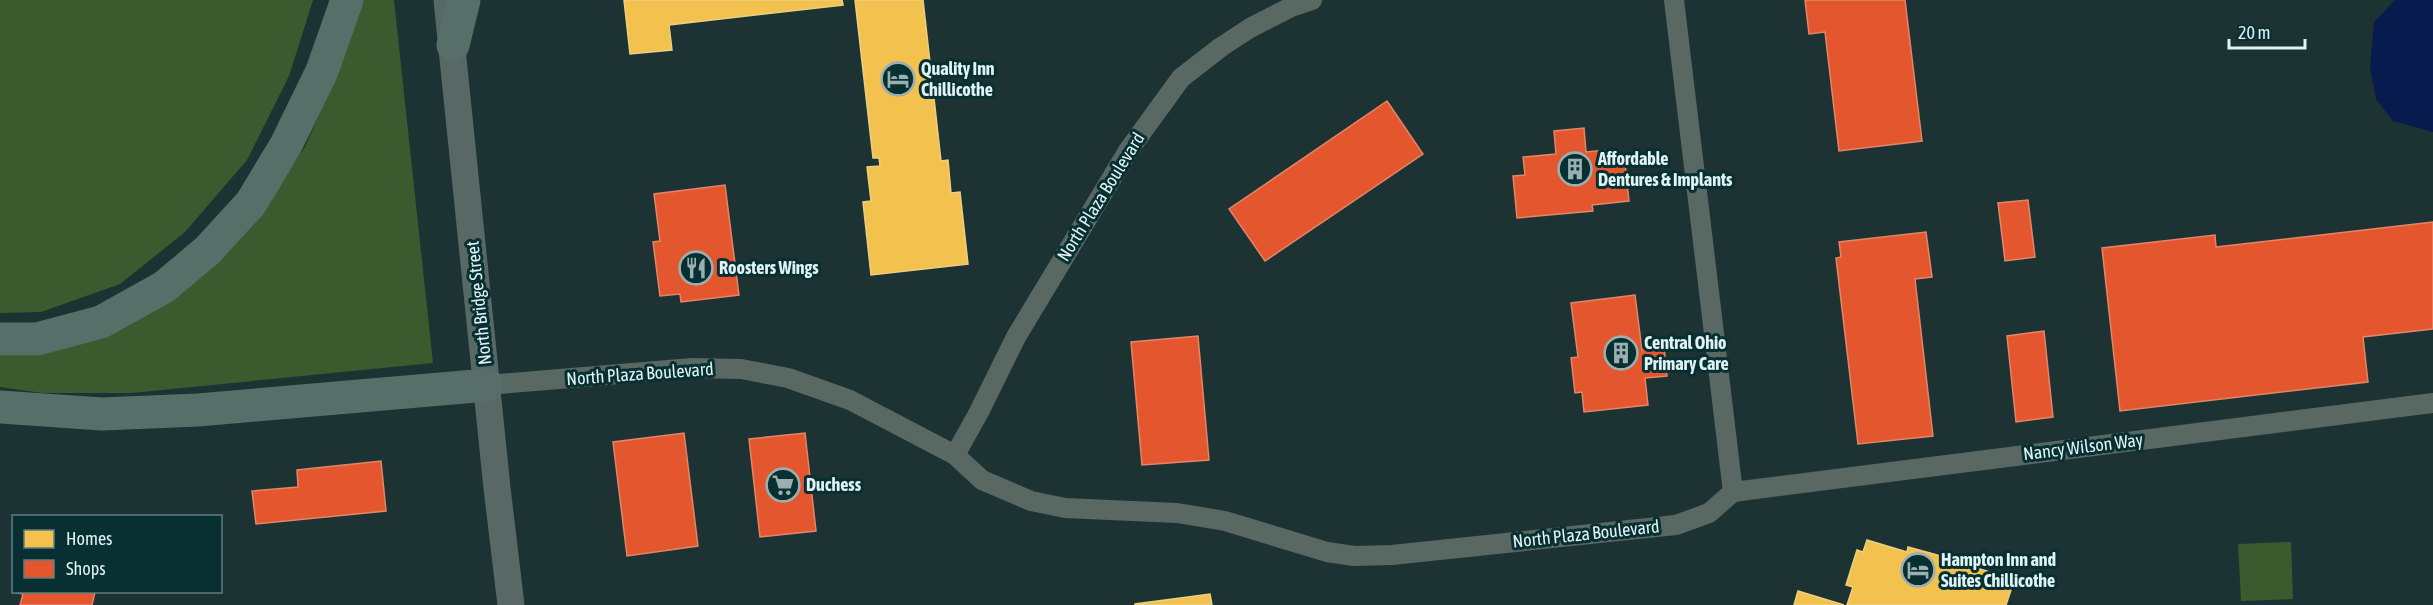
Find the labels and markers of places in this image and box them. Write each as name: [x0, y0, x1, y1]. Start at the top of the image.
place label: Quality Inn Chillicothe: [921, 58, 995, 100]
hotel icon: Quality Inn Chillicothe: [880, 61, 916, 97]
place label: Affordable Dentures & Implants: [1597, 148, 1733, 190]
building icon: Affordable Dentures & Implants: [1557, 151, 1593, 187]
restaurant icon: Roosters Wings: [678, 250, 714, 286]
place label: Roosters Wings: [719, 257, 819, 278]
place label: Central Ohio Primary Care: [1644, 332, 1729, 374]
building icon: Central Ohio Primary Care: [1603, 335, 1639, 371]
supermarket icon: Duchess: [765, 467, 801, 503]
place label: Duchess: [806, 474, 862, 495]
place label: Hampton Inn and Suites Chillicothe: [1941, 549, 2056, 591]
hotel icon: Hampton Inn and Suites Chillicothe: [1900, 552, 1936, 588]

